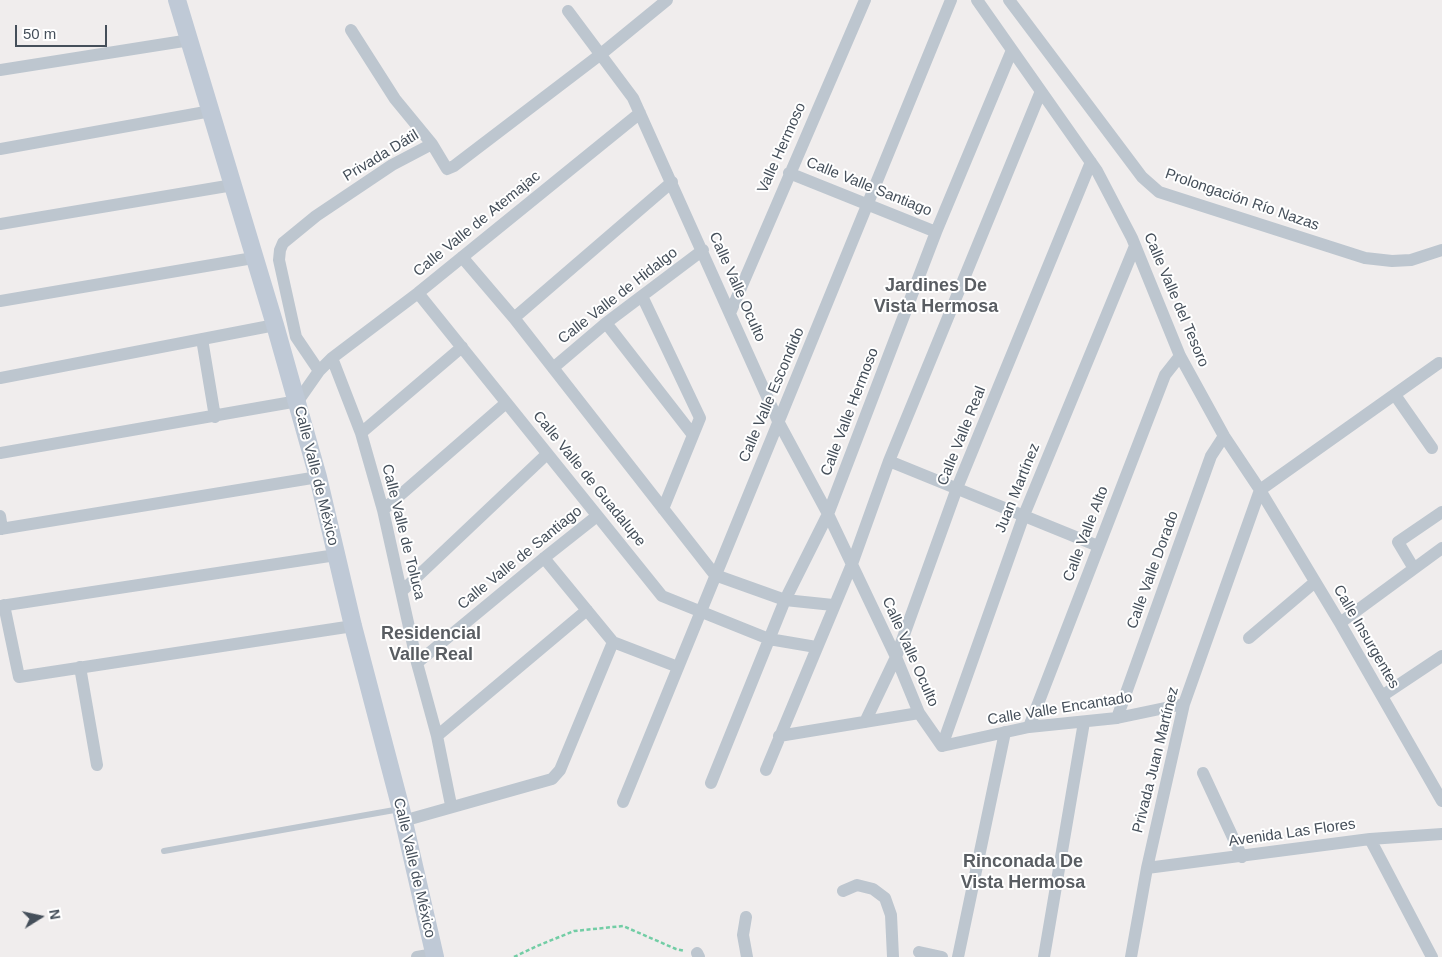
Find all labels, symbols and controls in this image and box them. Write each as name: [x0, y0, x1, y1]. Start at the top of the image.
scale bar: [18, 15, 110, 47]
text: 50 m: [23, 25, 56, 42]
street label: Valle Hermoso: [754, 100, 810, 196]
street label: Privada Dátil: [340, 126, 422, 186]
street label: Calle Valle Santiago: [804, 154, 934, 220]
street label: Prolongación Río Nazas: [1163, 165, 1321, 235]
street label: Calle Valle de Atemajac: [410, 167, 544, 281]
street label: Calle Valle Oculto: [705, 229, 769, 345]
street label: Calle Valle del Tesoro: [1140, 230, 1212, 370]
street label: Calle Valle de Hidalgo: [555, 244, 681, 348]
district label: Jardines De Vista Hermosa: [874, 275, 998, 318]
street label: Calle Valle Escondido: [735, 325, 809, 465]
street label: Calle Valle Hermoso: [817, 345, 883, 479]
street label: Calle Valle Real: [934, 384, 990, 488]
street label: Calle Valle de México: [290, 404, 342, 548]
street label: Calle Valle de Guadalupe: [529, 408, 649, 550]
street label: Juan Martínez: [992, 441, 1044, 535]
street label: Calle Valle de Toluca: [377, 462, 429, 602]
street label: Calle Valle Alto: [1060, 484, 1112, 584]
street label: Calle Valle de Santiago: [454, 502, 586, 614]
street label: Calle Valle Dorado: [1123, 509, 1183, 631]
street label: Calle Insurgentes: [1329, 582, 1403, 692]
street label: Calle Valle Oculto: [878, 594, 942, 710]
district label: Residencial Valle Real: [381, 623, 481, 666]
street label: Privada Juan Martínez: [1129, 685, 1183, 835]
street label: Calle Valle Encantado: [986, 689, 1134, 729]
street label: Calle Valle de México: [389, 796, 439, 940]
street label: Avenida Las Flores: [1227, 815, 1357, 851]
district label: Rinconada De Vista Hermosa: [961, 851, 1085, 894]
north arrow: [15, 892, 65, 942]
text: N: [46, 908, 64, 921]

